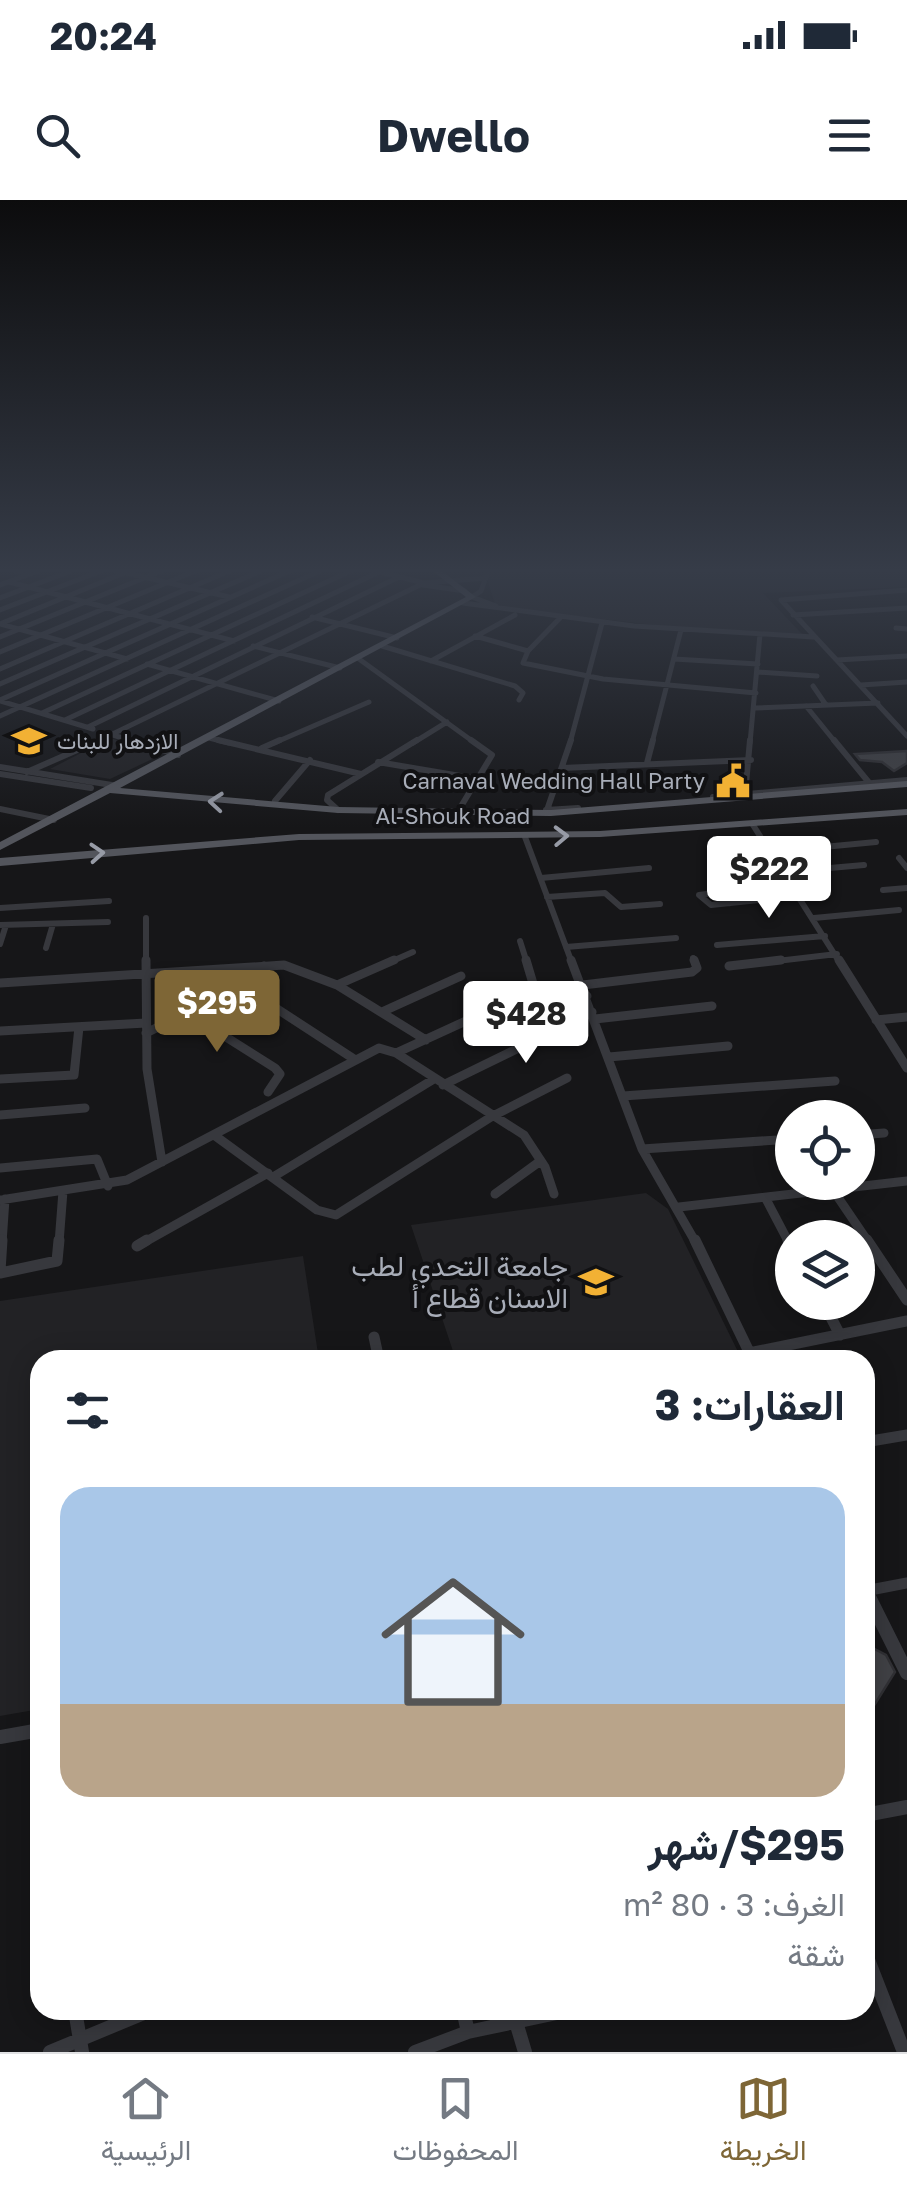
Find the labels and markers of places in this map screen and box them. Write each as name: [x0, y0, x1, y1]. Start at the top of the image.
school or university icon: الازدهار للبنات: [10, 722, 48, 760]
place label: الازدهار للبنات: [57, 727, 178, 755]
public building icon: Carnaval Wedding Hall Party: [714, 762, 752, 800]
place label: Carnaval Wedding Hall Party: [402, 767, 705, 794]
pin: $222: [710, 836, 828, 921]
pin: $295: [158, 970, 276, 1055]
pin: $428: [467, 981, 585, 1066]
place label: جامعة التحدي لطب الاسنان قطاع أ: [351, 1249, 568, 1317]
school or university icon: جامعة التحدي لطب الاسنان قطاع أ: [577, 1263, 615, 1301]

